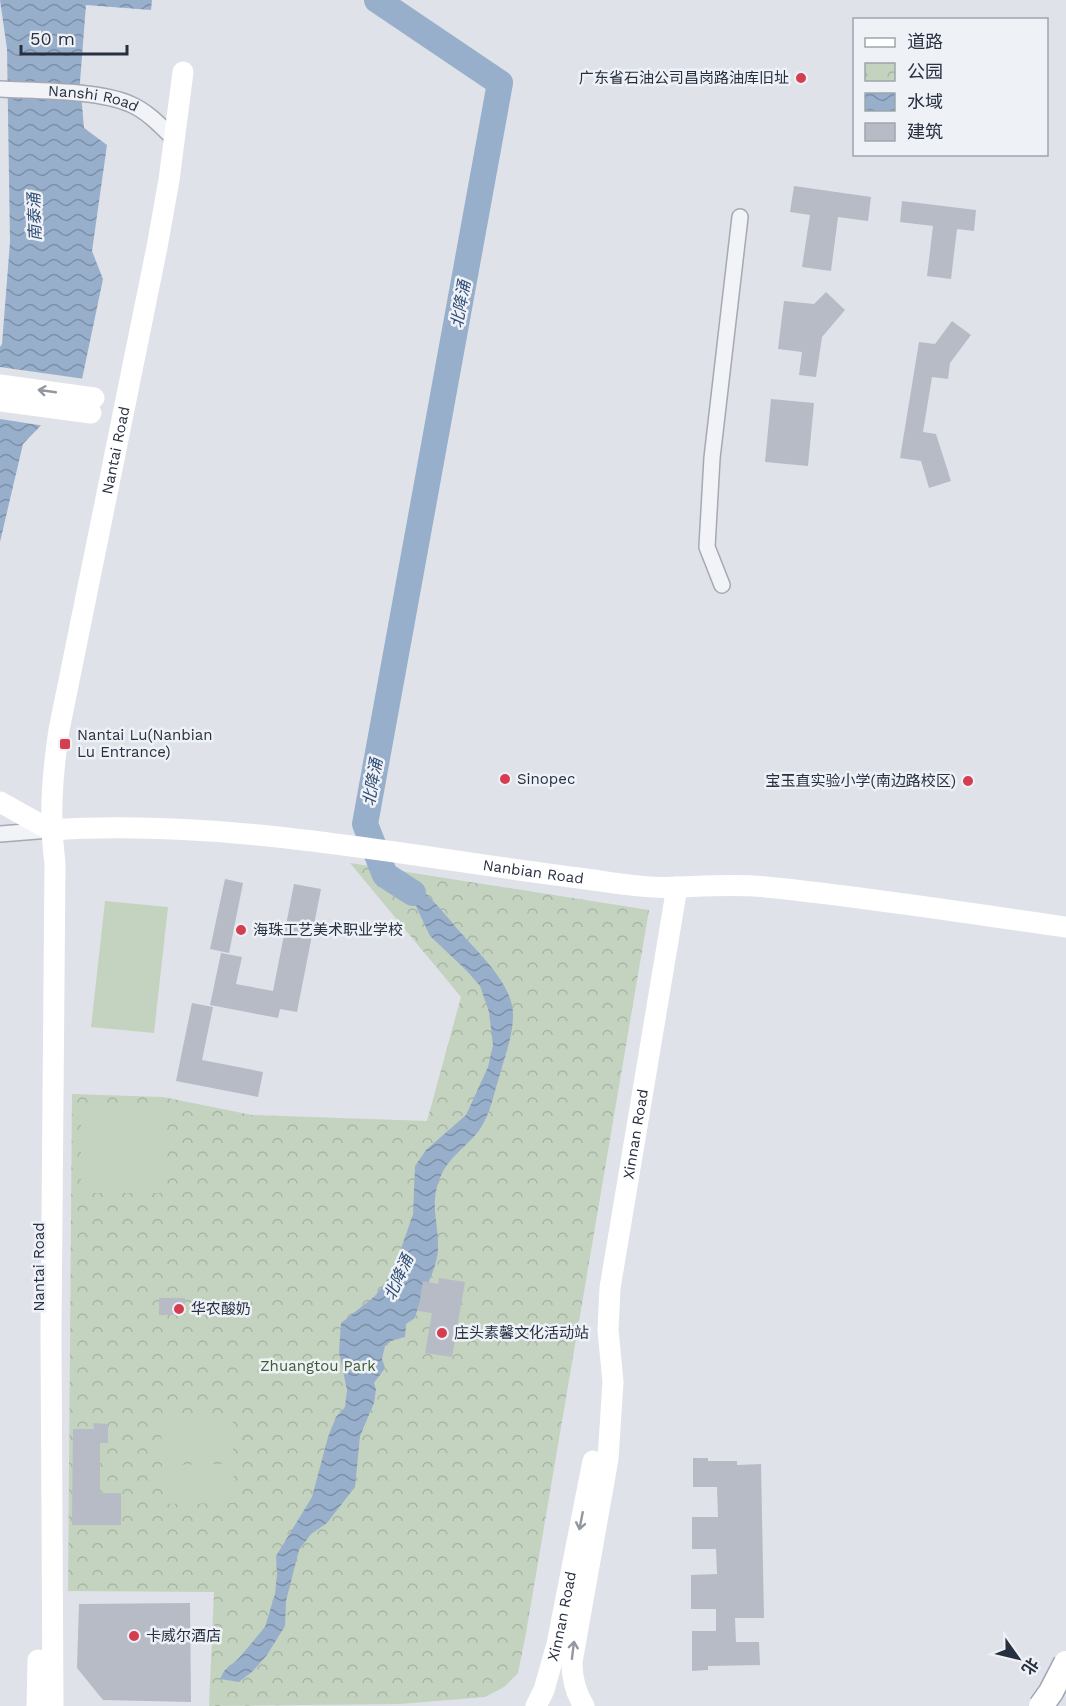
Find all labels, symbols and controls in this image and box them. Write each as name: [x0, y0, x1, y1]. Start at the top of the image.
scale bar: [21, 18, 128, 56]
legend: [853, 18, 1048, 156]
text: 50 m: [30, 28, 75, 49]
text: 道路: [907, 31, 943, 52]
text: 公园: [907, 61, 943, 82]
place label: 广东省石油公司昌岗路油库旧址: [579, 69, 789, 87]
marker: 广东省石油公司昌岗路油库旧址: [794, 71, 808, 85]
street label: Nanshi Road: [47, 82, 141, 116]
text: 水域: [907, 91, 943, 112]
text: 建筑: [907, 121, 943, 142]
water label: 南泰涌: [24, 191, 45, 241]
water label: 北降涌: [447, 277, 474, 329]
one-way arrow: [37, 386, 57, 397]
street label: Nantai Road: [98, 405, 133, 496]
place label: Nantai Lu(Nanbian Lu Entrance): [77, 726, 212, 761]
marker: Nantai Lu(Nanbian Lu Entrance): [58, 737, 72, 751]
water label: 北降涌: [359, 755, 386, 807]
place label: Sinopec: [517, 770, 575, 788]
marker: Sinopec: [498, 772, 512, 786]
place label: 宝玉直实验小学(南边路校区): [765, 772, 956, 790]
marker: 宝玉直实验小学(南边路校区): [961, 774, 975, 788]
street label: Nanbian Road: [482, 856, 585, 888]
place label: 海珠工艺美术职业学校: [253, 921, 403, 939]
marker: 海珠工艺美术职业学校: [234, 923, 248, 937]
street label: Xinnan Road: [619, 1088, 652, 1180]
street label: Nantai Road: [30, 1222, 48, 1312]
water label: 北降涌: [380, 1250, 418, 1303]
place label: 华农酸奶: [191, 1300, 251, 1318]
marker: 华农酸奶: [172, 1302, 186, 1316]
place label: 庄头素馨文化活动站: [454, 1324, 589, 1342]
marker: 庄头素馨文化活动站: [435, 1326, 449, 1340]
park label: Zhuangtou Park: [260, 1357, 376, 1375]
one-way arrow: [575, 1511, 586, 1530]
street label: Xinnan Road: [544, 1570, 580, 1663]
place label: 卡威尔酒店: [146, 1627, 221, 1645]
north arrow: [988, 1628, 1048, 1688]
marker: 卡威尔酒店: [127, 1629, 141, 1643]
one-way arrow: [568, 1641, 579, 1661]
text: 北: [1018, 1654, 1042, 1678]

